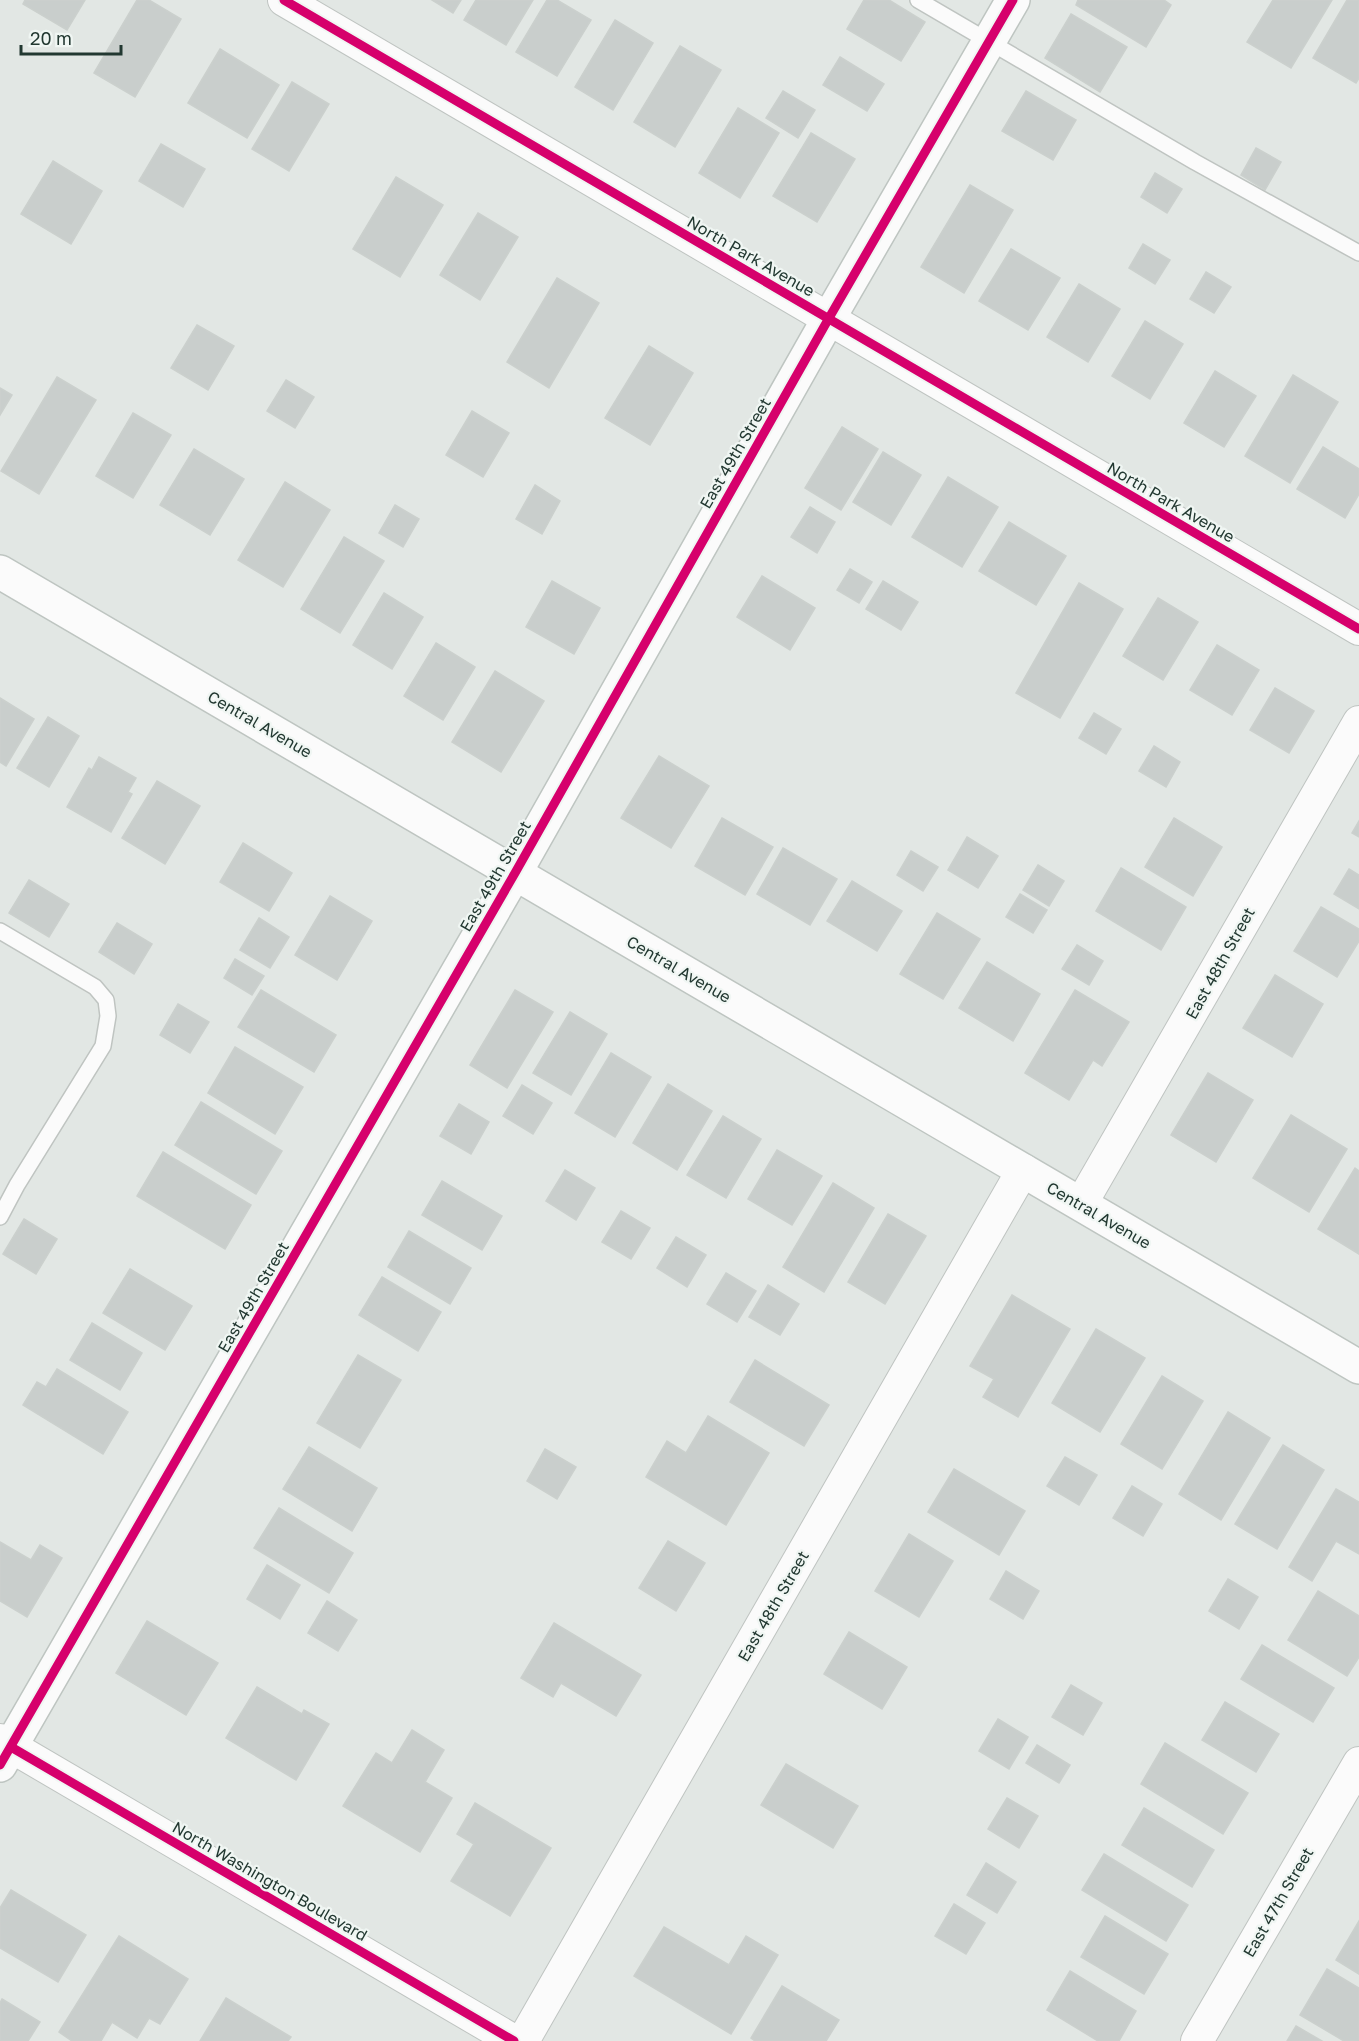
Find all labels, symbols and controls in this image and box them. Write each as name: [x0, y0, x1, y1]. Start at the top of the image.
scale bar: [21, 18, 122, 56]
text: 20 m: [30, 27, 72, 49]
street label: North Park Avenue: [684, 211, 818, 301]
street label: East 49th Street: [695, 394, 775, 512]
street label: North Park Avenue: [1104, 457, 1238, 547]
street label: Central Avenue: [204, 686, 316, 762]
street label: East 49th Street: [455, 817, 535, 935]
street label: East 48th Street: [1181, 904, 1259, 1022]
street label: Central Avenue: [623, 931, 735, 1007]
street label: Central Avenue: [1043, 1177, 1155, 1253]
street label: East 49th Street: [213, 1238, 293, 1356]
street label: East 48th Street: [733, 1547, 813, 1665]
street label: North Washington Boulevard: [169, 1817, 371, 1945]
street label: East 47th Street: [1238, 1844, 1318, 1960]

